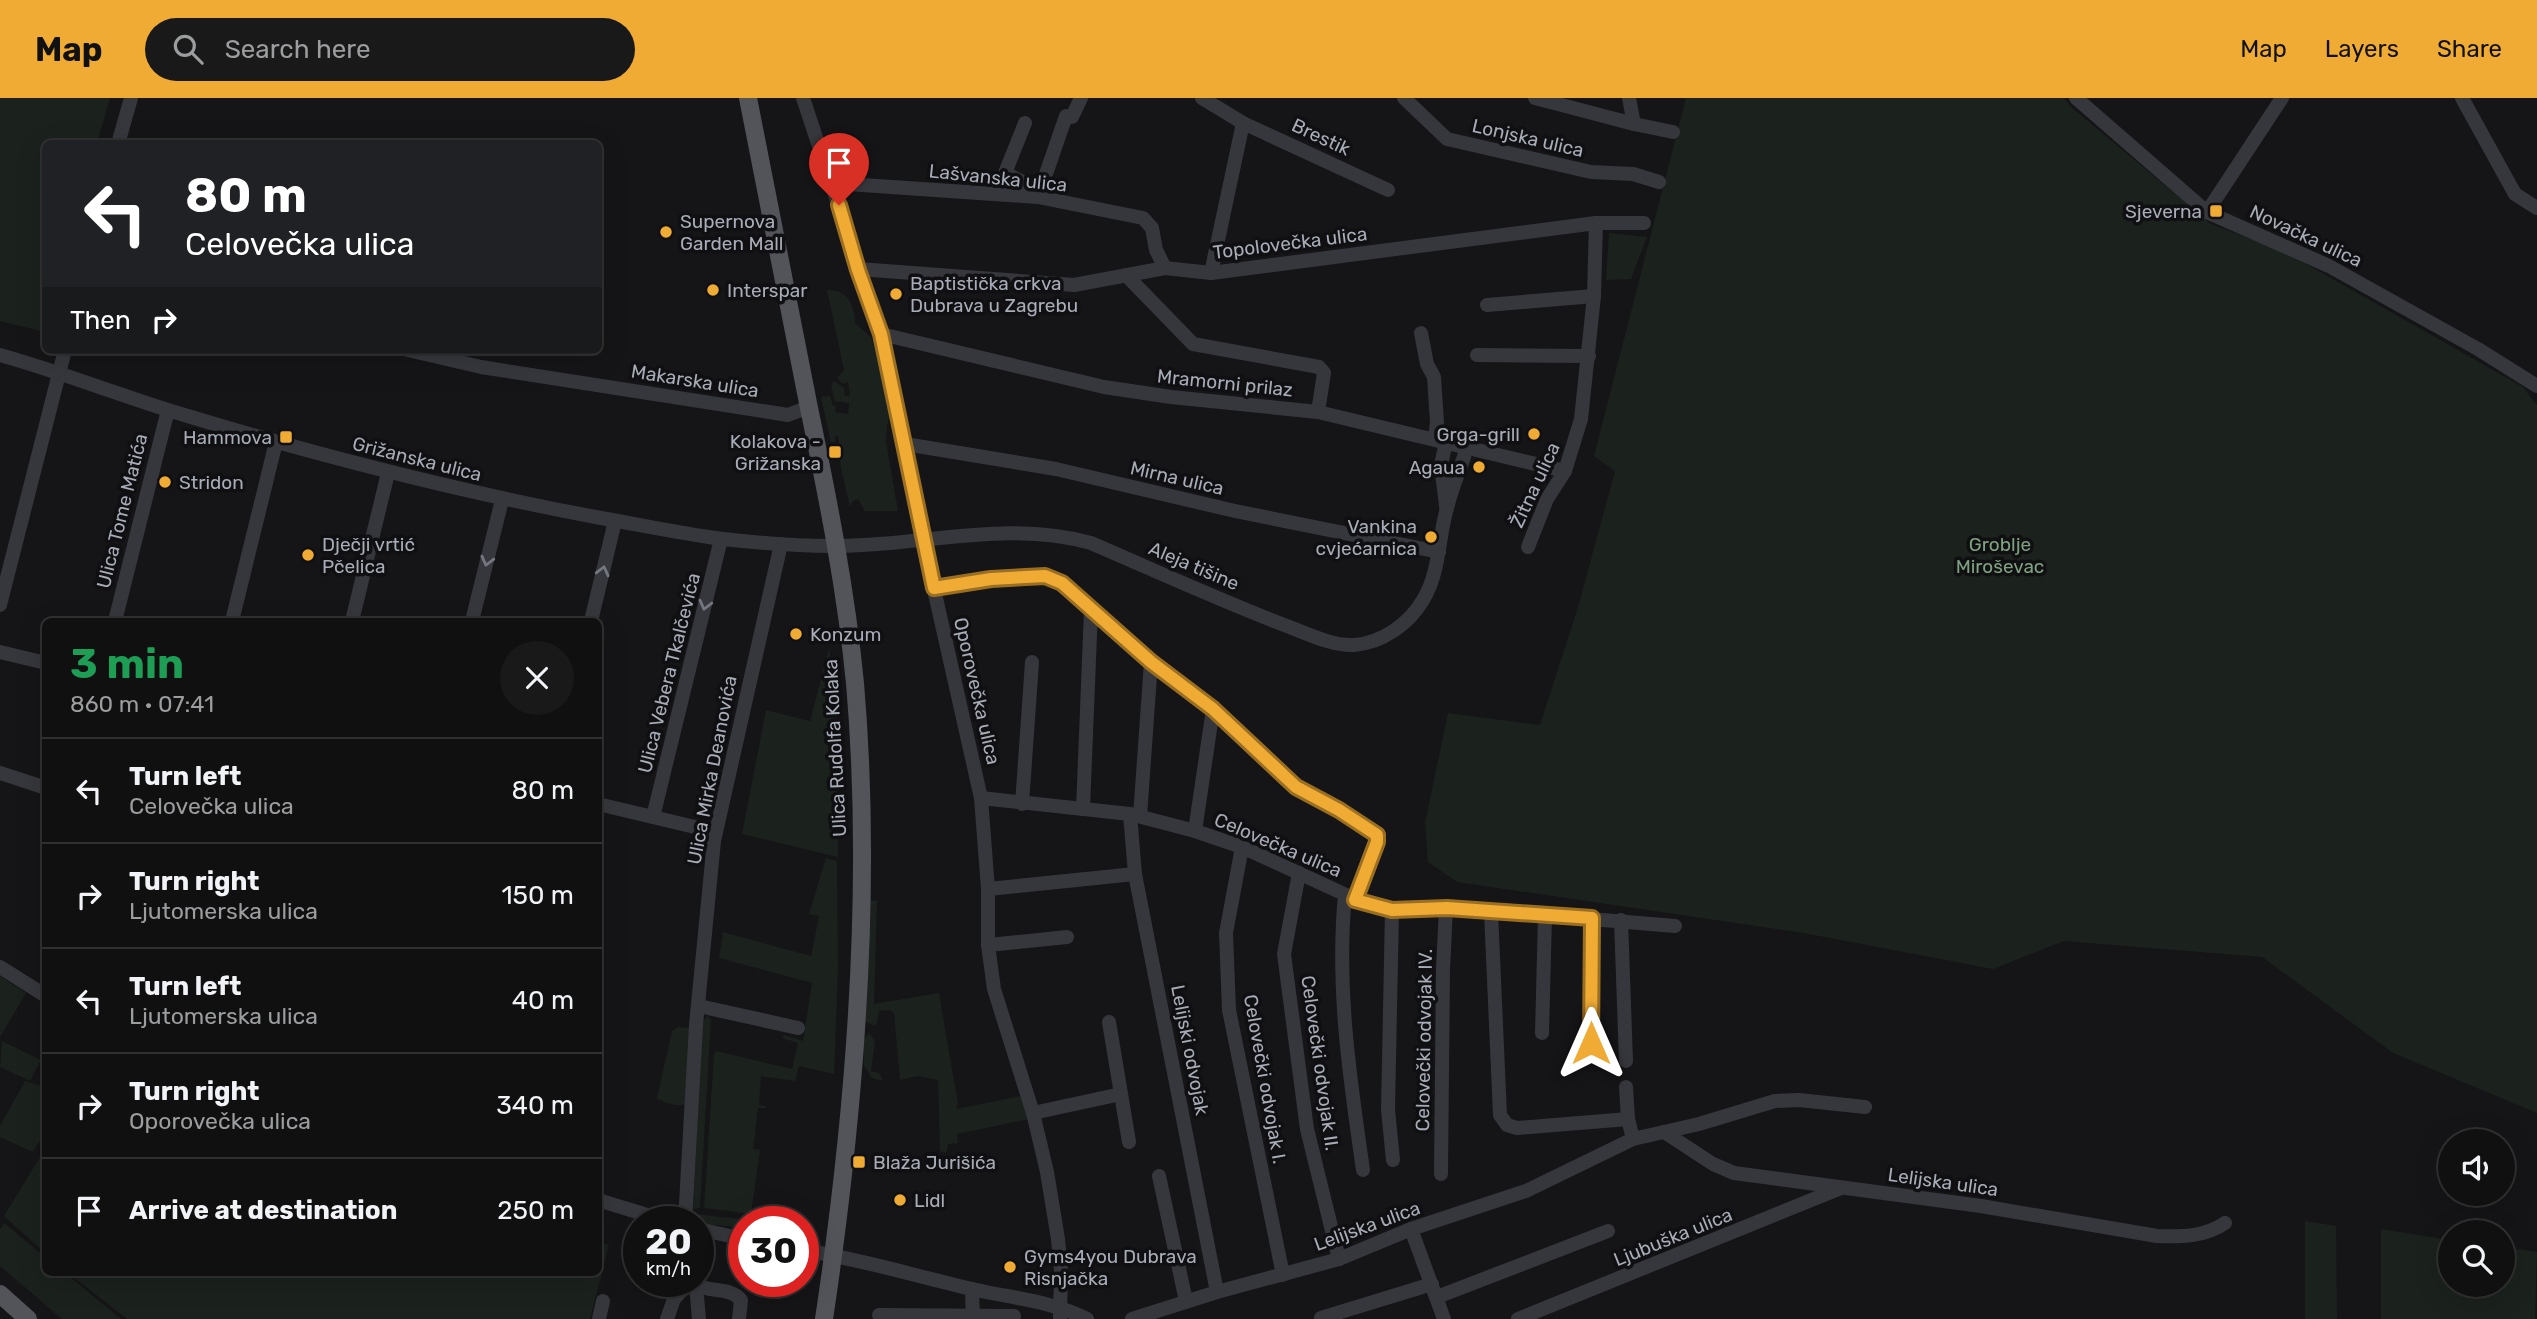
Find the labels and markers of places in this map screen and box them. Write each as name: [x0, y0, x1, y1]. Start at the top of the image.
pin: [809, 133, 869, 205]
place label: Sjeverna: [2125, 200, 2202, 223]
marker: Sjeverna: [2208, 203, 2224, 219]
place label: Supernova Garden Mall: [680, 210, 783, 255]
marker: Supernova Garden Mall: [658, 224, 674, 240]
place label: Baptistička crkva Dubrava u Zagrebu: [910, 272, 1078, 317]
place label: Interspar: [727, 279, 808, 302]
marker: Interspar: [705, 282, 721, 298]
marker: Baptistička crkva Dubrava u Zagrebu: [888, 286, 904, 302]
place label: Grga-grill: [1437, 423, 1520, 446]
place label: Hammova: [183, 426, 272, 449]
marker: Grga-grill: [1526, 426, 1542, 442]
marker: Hammova: [278, 429, 294, 445]
place label: Kolakova - Grižanska: [730, 430, 821, 475]
marker: Kolakova - Grižanska: [827, 444, 843, 460]
place label: Agaua: [1409, 456, 1465, 479]
marker: Agaua: [1471, 459, 1487, 475]
place label: Stridon: [179, 471, 244, 494]
marker: Stridon: [157, 474, 173, 490]
place label: Vankina cvjećarnica: [1315, 515, 1417, 560]
marker: Vankina cvjećarnica: [1423, 529, 1439, 545]
place label: Dječji vrtić Pčelica: [322, 533, 415, 578]
marker: Dječji vrtić Pčelica: [300, 547, 316, 563]
place label: Konzum: [810, 623, 881, 646]
marker: Konzum: [788, 626, 804, 642]
place label: Blaža Jurišića: [873, 1151, 996, 1174]
marker: Blaža Jurišića: [851, 1154, 867, 1170]
place label: Lidl: [914, 1189, 945, 1212]
marker: Lidl: [892, 1192, 908, 1208]
place label: Gyms4you Dubrava Risnjačka: [1024, 1245, 1197, 1290]
marker: Gyms4you Dubrava Risnjačka: [1002, 1259, 1018, 1275]

